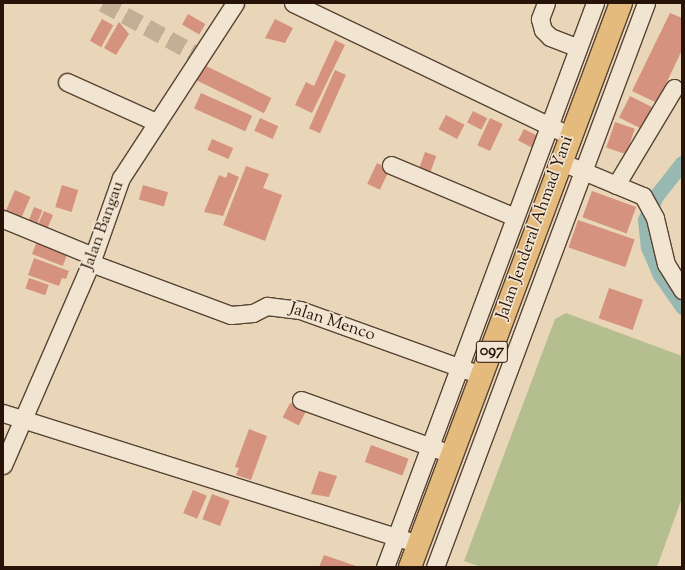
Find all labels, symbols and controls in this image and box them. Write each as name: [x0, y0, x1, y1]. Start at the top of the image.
street label: Jalan Jenderal Ahmad Yani: [493, 133, 579, 323]
street label: Jalan Bangau: [78, 179, 130, 273]
street label: Jalan Menco: [286, 300, 378, 346]
road number: 097: [475, 338, 509, 366]

